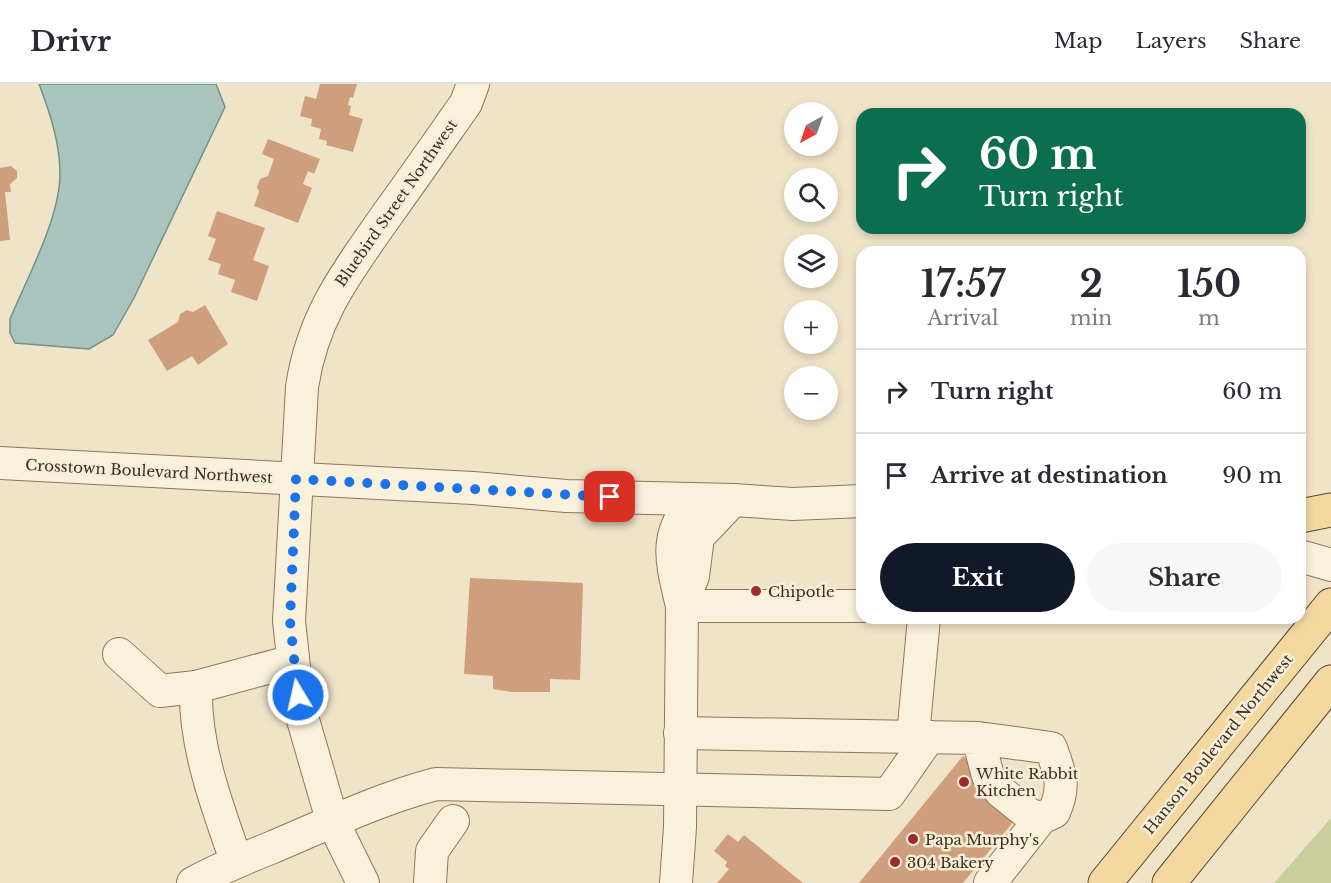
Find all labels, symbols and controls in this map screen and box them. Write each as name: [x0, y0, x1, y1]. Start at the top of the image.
text: Drivr: [30, 24, 111, 59]
text: Map: [1054, 28, 1103, 54]
text: Layers: [1136, 28, 1207, 54]
text: Share: [1240, 28, 1301, 54]
north arrow: [784, 102, 838, 156]
map controls: [784, 102, 838, 420]
street label: Bluebird Street Northwest: [331, 115, 461, 290]
text: 60 m: [979, 128, 1097, 180]
icon: right: [880, 132, 958, 210]
button: search: [784, 168, 838, 222]
text: Turn right: [979, 180, 1123, 213]
button: layers: [784, 234, 838, 288]
text: 17:57: [921, 262, 1005, 307]
text: 2: [1079, 262, 1103, 307]
text: 150: [1177, 262, 1241, 307]
button: +: [784, 300, 838, 354]
text: Arrival: [928, 306, 998, 330]
text: min: [1070, 306, 1112, 330]
text: m: [1198, 306, 1220, 330]
button: −: [784, 366, 838, 420]
icon: right: [880, 375, 913, 408]
text: Turn right: [931, 378, 1053, 405]
text: 60 m: [1222, 378, 1282, 405]
street label: Crosstown Boulevard Northwest: [25, 455, 274, 487]
icon: arrive: [880, 459, 913, 492]
text: Arrive at destination: [931, 462, 1168, 489]
text: 90 m: [1222, 462, 1282, 489]
pin: [584, 471, 635, 522]
icon: arrive: [593, 480, 626, 513]
button: Exit: [880, 543, 1075, 612]
button: Share: [1087, 543, 1282, 612]
place label: Chipotle: [768, 582, 835, 601]
marker: Chipotle: [749, 584, 763, 598]
street label: Hanson Boulevard Northwest: [1139, 650, 1297, 838]
position arrow: [266, 663, 330, 727]
place label: White Rabbit Kitchen: [975, 764, 1079, 800]
marker: White Rabbit Kitchen: [957, 775, 971, 789]
place label: Papa Murphy's: [925, 830, 1039, 849]
marker: Papa Murphy's: [906, 832, 920, 846]
place label: 304 Bakery: [907, 853, 994, 872]
marker: 304 Bakery: [888, 855, 902, 869]

